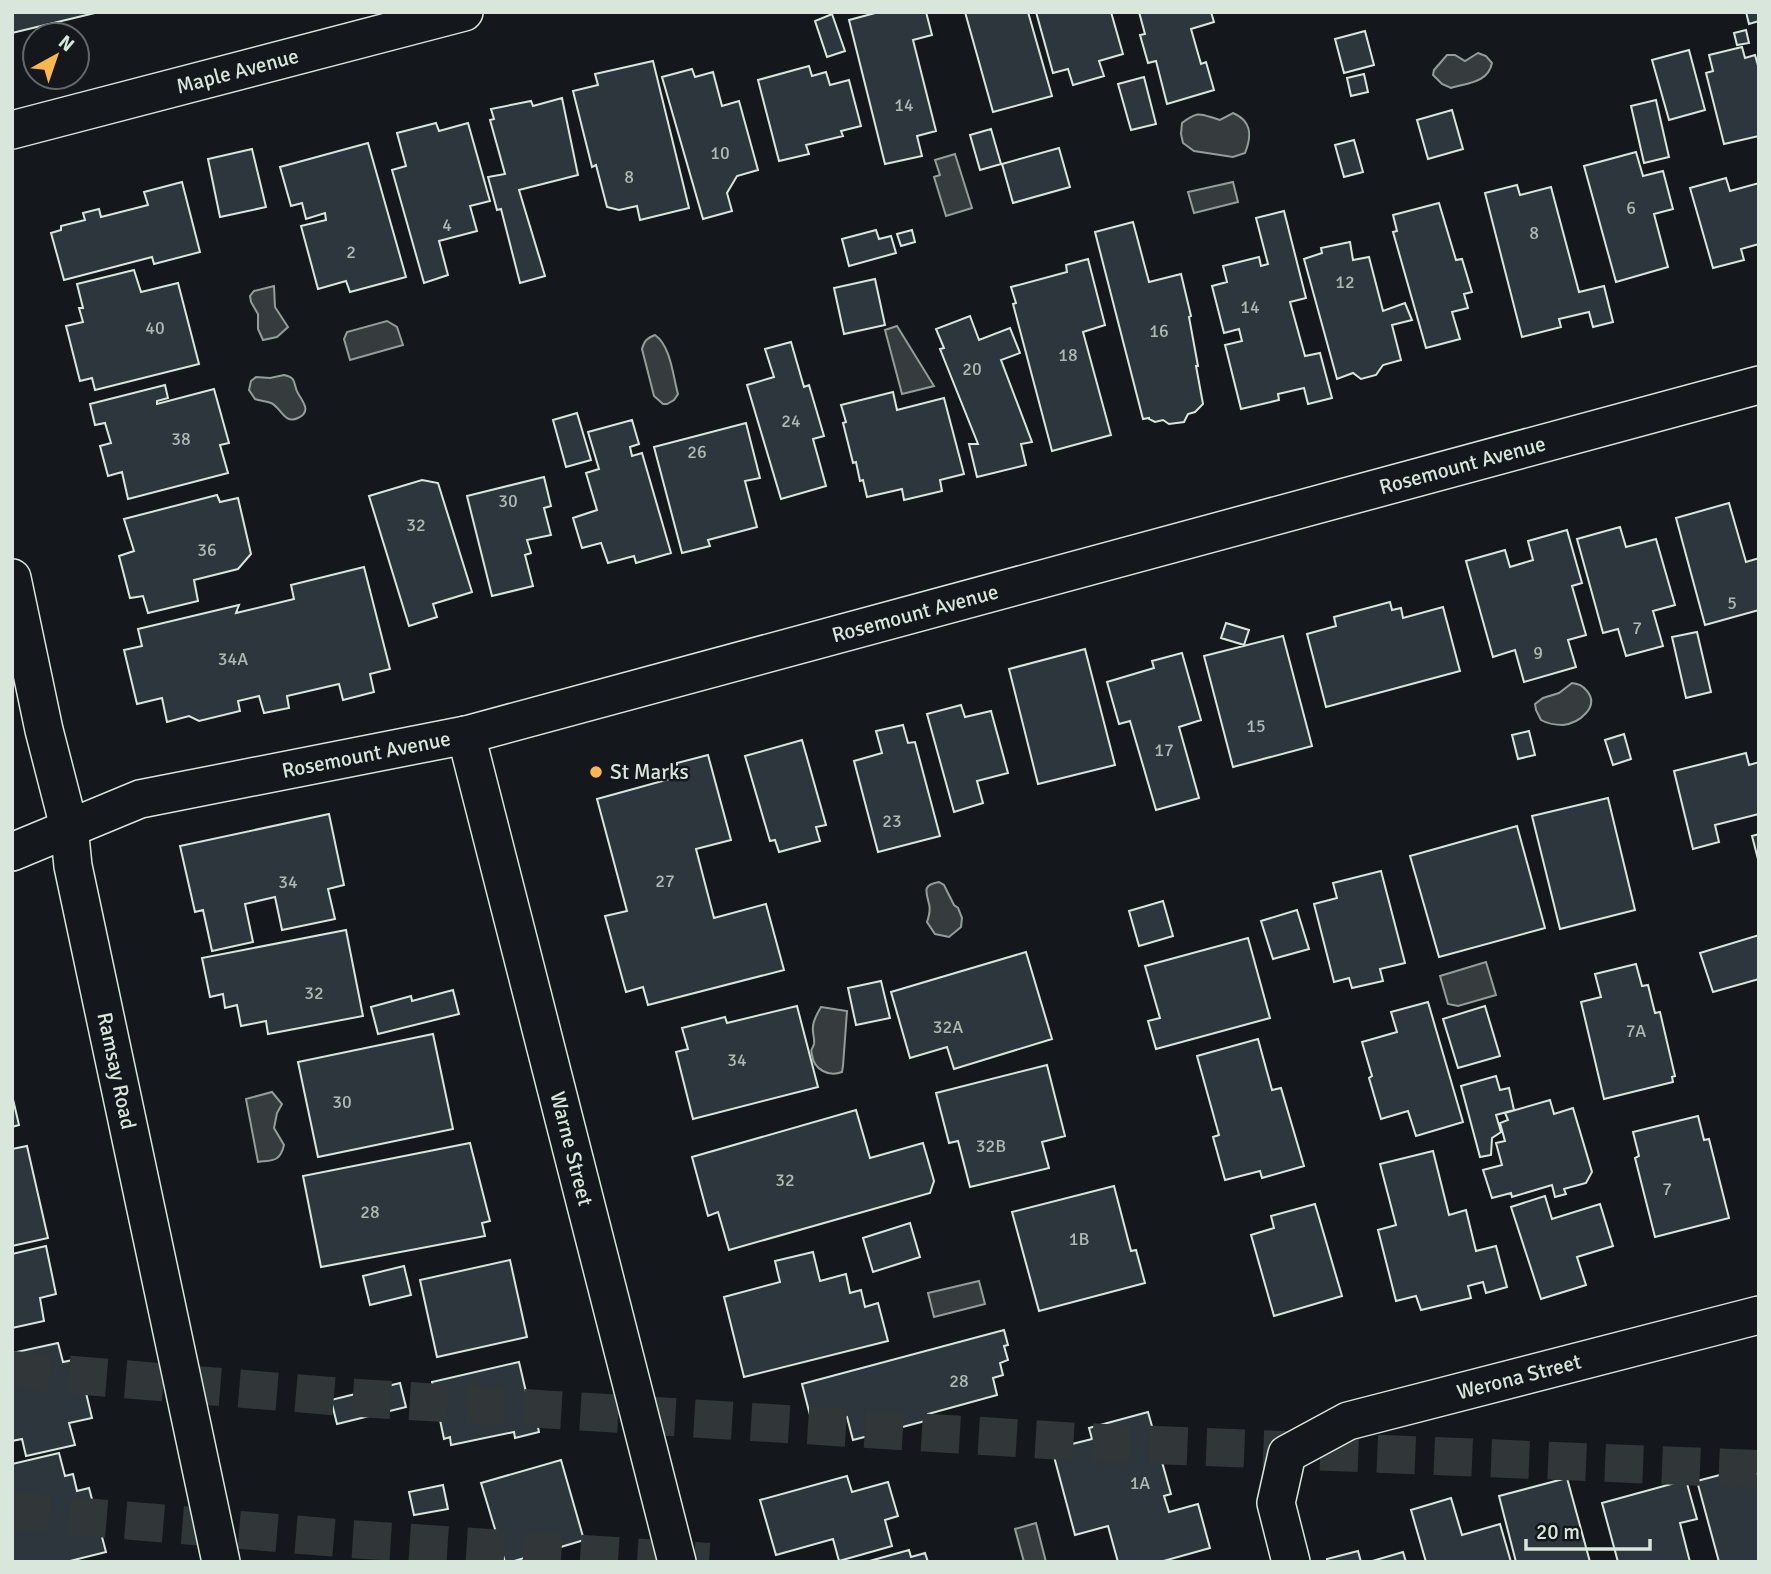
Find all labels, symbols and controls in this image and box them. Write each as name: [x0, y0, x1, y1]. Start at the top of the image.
north arrow: [21, 21, 91, 91]
text: N: [54, 30, 79, 57]
street label: Maple Avenue: [173, 43, 301, 100]
house number: 14: [894, 94, 914, 116]
house number: 10: [710, 142, 730, 164]
house number: 8: [624, 166, 634, 188]
house number: 6: [1626, 197, 1636, 219]
house number: 4: [442, 214, 452, 236]
house number: 8: [1529, 222, 1539, 244]
house number: 2: [346, 241, 356, 263]
house number: 12: [1335, 271, 1355, 293]
house number: 14: [1240, 296, 1260, 318]
house number: 40: [145, 317, 165, 339]
house number: 16: [1149, 320, 1169, 342]
house number: 18: [1058, 344, 1078, 366]
house number: 20: [962, 358, 982, 380]
house number: 24: [781, 410, 801, 432]
house number: 38: [171, 428, 191, 450]
street label: Rosemount Avenue: [1376, 430, 1548, 500]
house number: 26: [687, 441, 707, 463]
house number: 30: [498, 490, 518, 512]
house number: 32: [406, 514, 426, 536]
house number: 36: [197, 539, 217, 561]
street label: Rosemount Avenue: [829, 579, 1001, 648]
house number: 5: [1727, 592, 1737, 614]
house number: 7: [1632, 617, 1642, 639]
house number: 9: [1533, 642, 1543, 664]
house number: 34A: [218, 648, 248, 670]
house number: 15: [1246, 715, 1266, 737]
street label: Rosemount Avenue: [280, 725, 453, 784]
house number: 17: [1154, 739, 1174, 761]
place label: St Marks: [610, 759, 689, 785]
marker: St Marks: [588, 764, 604, 780]
house number: 23: [882, 810, 902, 832]
house number: 27: [655, 870, 675, 892]
house number: 34: [278, 871, 298, 893]
house number: 32: [304, 982, 324, 1004]
street label: Ramsay Road: [91, 1010, 142, 1132]
house number: 32A: [933, 1016, 963, 1038]
house number: 7A: [1626, 1020, 1646, 1042]
house number: 34: [727, 1049, 747, 1071]
street label: Warne Street: [545, 1089, 599, 1209]
house number: 30: [332, 1091, 352, 1113]
house number: 32B: [976, 1135, 1006, 1157]
house number: 32: [775, 1169, 795, 1191]
house number: 7: [1662, 1178, 1672, 1200]
house number: 28: [360, 1201, 380, 1223]
house number: 1B: [1069, 1228, 1089, 1250]
street label: Werona Street: [1454, 1348, 1584, 1405]
house number: 28: [949, 1370, 969, 1392]
house number: 1A: [1130, 1472, 1150, 1494]
scale bar: [1526, 1508, 1650, 1552]
text: 20 m: [1536, 1519, 1580, 1545]

